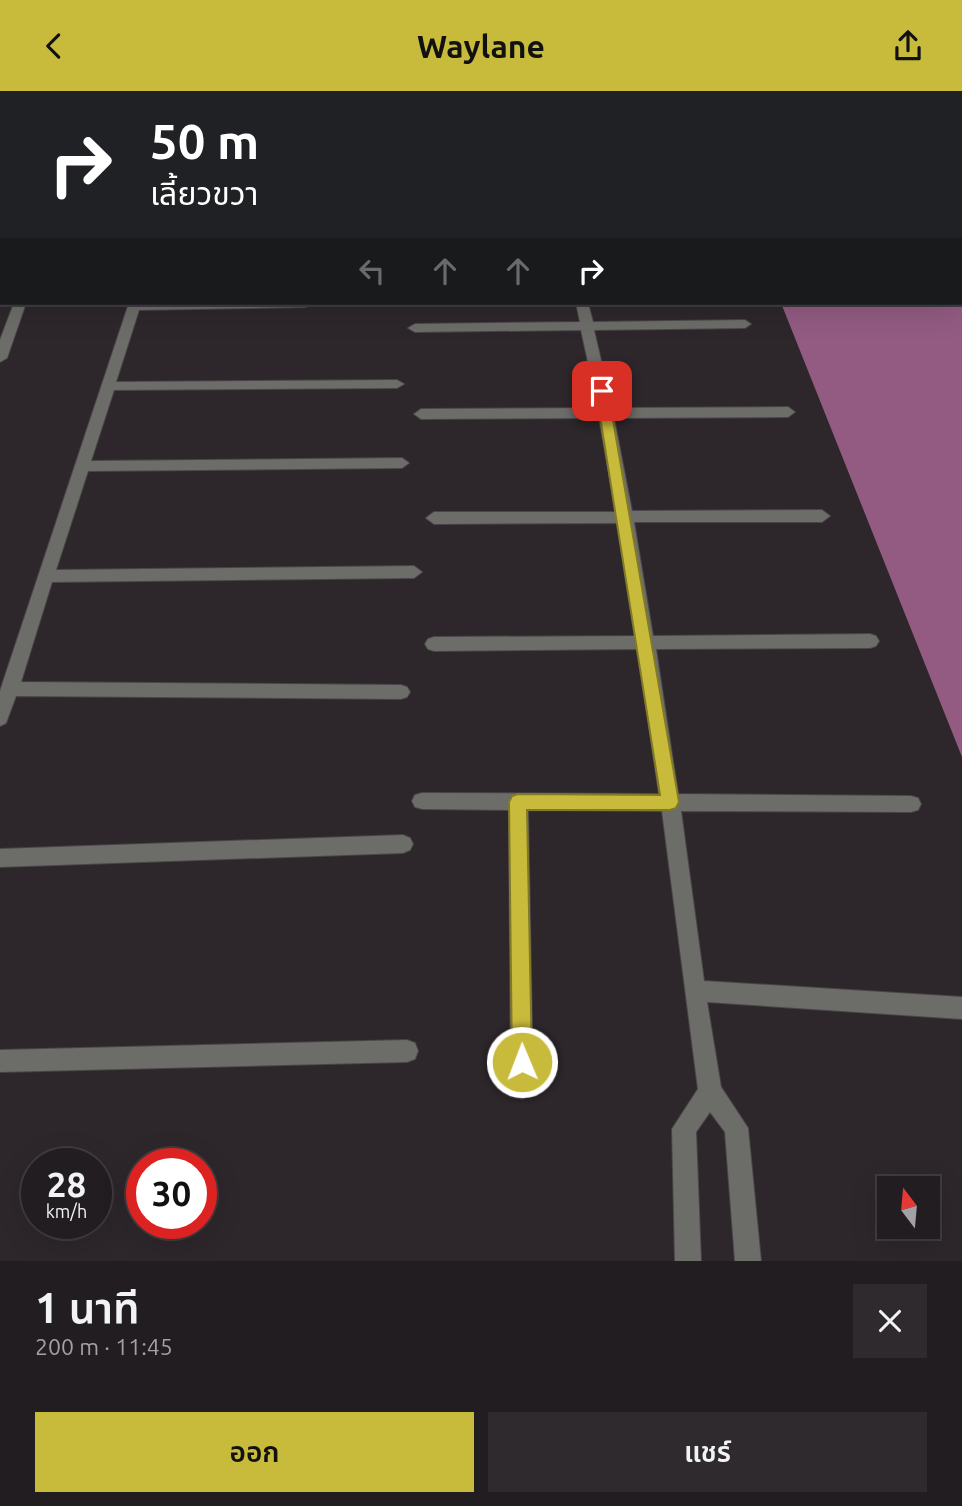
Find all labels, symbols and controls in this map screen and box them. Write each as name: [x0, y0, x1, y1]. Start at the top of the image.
icon: back: [35, 27, 73, 65]
icon: share: [889, 27, 927, 65]
text: Waylane: [417, 28, 545, 64]
text: 50 m: [150, 113, 259, 168]
icon: right: [35, 119, 126, 210]
text: เลี้ยวขวา: [150, 175, 258, 211]
icon: left: [353, 252, 391, 290]
icon: ahead: [426, 252, 464, 290]
icon: ahead: [499, 252, 537, 290]
icon: right: [572, 252, 610, 290]
pin: [572, 361, 632, 421]
icon: arrive: [583, 372, 621, 410]
position arrow: [485, 1025, 559, 1099]
speed limit sign: 30: [126, 1148, 217, 1239]
text: 28: [47, 1164, 86, 1204]
north arrow: [877, 1176, 940, 1239]
map controls: [877, 1176, 940, 1239]
text: km/h: [46, 1201, 87, 1221]
text: 1 นาที: [35, 1284, 140, 1331]
button: close: [853, 1284, 927, 1358]
text: 200 m · 11:45: [35, 1334, 173, 1359]
button: ออก: [35, 1412, 474, 1492]
button: แชร์: [488, 1412, 927, 1492]

